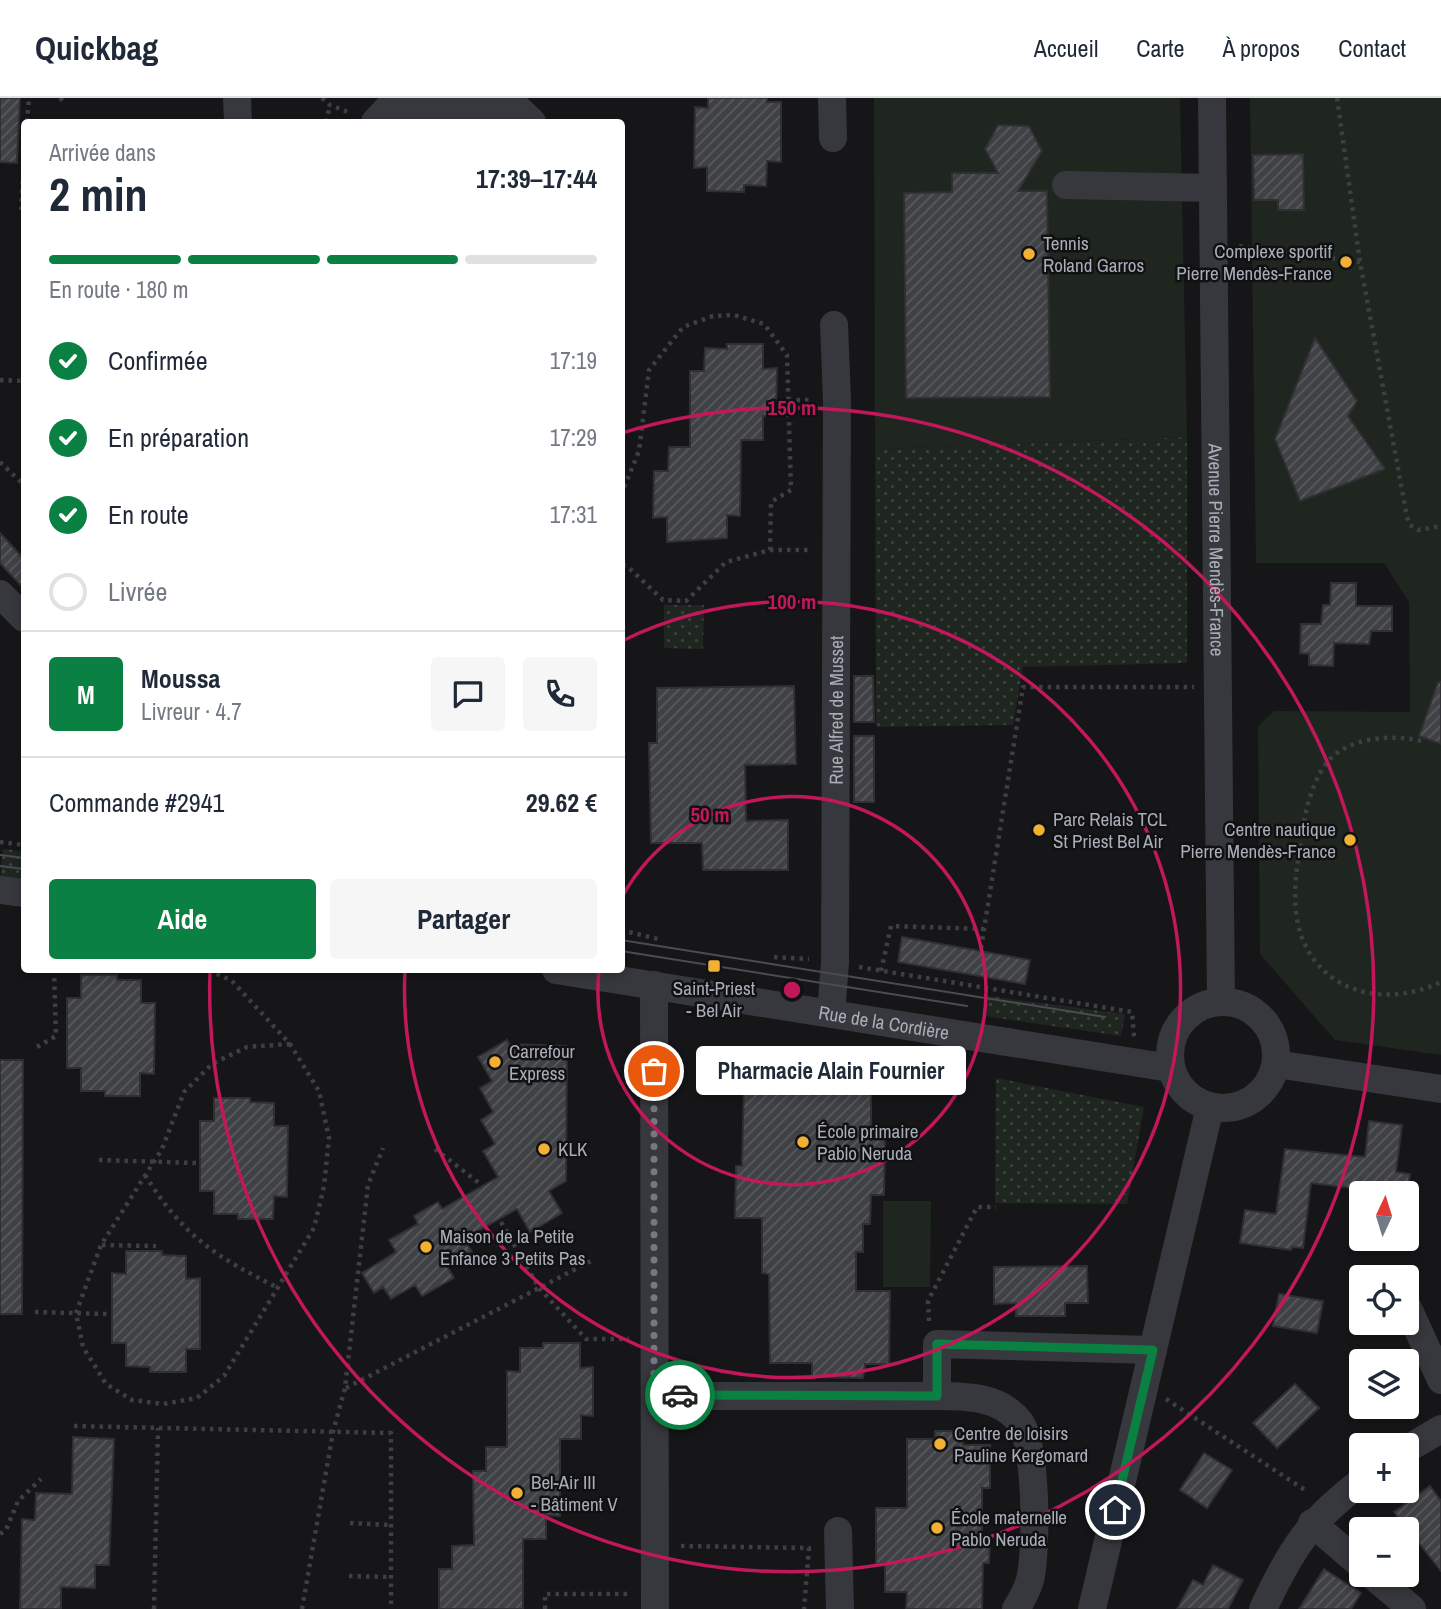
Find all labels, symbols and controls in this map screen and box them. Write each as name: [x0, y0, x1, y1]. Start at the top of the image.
text: Quickbag: [35, 26, 158, 70]
text: Accueil: [1034, 32, 1098, 64]
text: Carte: [1136, 32, 1184, 64]
text: À propos: [1222, 32, 1300, 64]
text: Contact: [1338, 32, 1406, 64]
text: Arrivée dans: [49, 137, 156, 168]
text: 17:39–17:44: [476, 161, 597, 196]
text: 2 min: [49, 163, 148, 225]
place label: Tennis Roland Garros: [1043, 230, 1145, 278]
place label: Complexe sportif Pierre Mendès-France: [1176, 238, 1333, 286]
marker: Tennis Roland Garros: [1021, 246, 1037, 262]
marker: Complexe sportif Pierre Mendès-France: [1338, 254, 1354, 270]
text: En route · 180 m: [49, 274, 188, 305]
icon: check: [49, 342, 87, 380]
text: Confirmée: [108, 343, 208, 378]
text: 17:19: [550, 345, 597, 376]
text: 150 m: [768, 393, 816, 422]
icon: check: [49, 419, 87, 457]
text: En préparation: [108, 420, 249, 455]
text: 17:29: [550, 422, 597, 453]
street label: Avenue Pierre Mendès-France: [1202, 442, 1231, 657]
icon: check: [49, 496, 87, 534]
text: En route: [108, 497, 189, 532]
text: 17:31: [550, 499, 597, 530]
text: Livrée: [108, 574, 167, 609]
text: 100 m: [768, 587, 816, 616]
street label: Rue Alfred de Musset: [823, 635, 849, 785]
button: chat: [431, 657, 505, 731]
button: phone: [523, 657, 597, 731]
text: Moussa: [141, 661, 220, 696]
text: M: [77, 677, 95, 712]
text: Livreur · 4.7: [141, 696, 242, 727]
text: Commande #2941: [49, 785, 224, 820]
text: 29.62 €: [526, 785, 597, 820]
text: 50 m: [690, 800, 730, 829]
place label: Parc Relais TCL St Priest Bel Air: [1053, 806, 1167, 854]
place label: Centre nautique Pierre Mendès-France: [1180, 816, 1336, 864]
marker: Parc Relais TCL St Priest Bel Air: [1031, 822, 1047, 838]
marker: Centre nautique Pierre Mendès-France: [1342, 832, 1358, 848]
button: Aide: [49, 879, 316, 959]
button: Partager: [330, 879, 597, 959]
marker: Saint-Priest - Bel Air: [706, 958, 722, 974]
place label: Saint-Priest - Bel Air: [673, 975, 756, 1023]
centre of rings: [780, 978, 804, 1002]
street label: Rue de la Cordière: [817, 999, 951, 1046]
place label: Carrefour Express: [509, 1038, 576, 1086]
pin: [624, 1041, 684, 1101]
callout: Pharmacie Alain Fournier: [696, 1046, 966, 1096]
icon: bag: [635, 1052, 673, 1090]
marker: Carrefour Express: [487, 1054, 503, 1070]
text: Pharmacie Alain Fournier: [718, 1055, 944, 1086]
place label: École primaire Pablo Neruda: [817, 1118, 918, 1166]
marker: École primaire Pablo Neruda: [795, 1134, 811, 1150]
place label: KLK: [558, 1136, 588, 1162]
marker: KLK: [536, 1141, 552, 1157]
north arrow: [1349, 1181, 1419, 1251]
map controls: [1349, 1181, 1419, 1587]
place label: Maison de la Petite Enfance 3 Petits Pas: [440, 1223, 586, 1271]
marker: Maison de la Petite Enfance 3 Petits Pas: [418, 1239, 434, 1255]
button: locate: [1349, 1265, 1419, 1335]
button: layers: [1349, 1349, 1419, 1419]
courier: [645, 1360, 715, 1430]
icon: car: [661, 1376, 699, 1414]
place label: Centre de loisirs Pauline Kergomard: [954, 1420, 1088, 1468]
button: +: [1349, 1433, 1419, 1503]
marker: Centre de loisirs Pauline Kergomard: [932, 1436, 948, 1452]
place label: Bel-Air III - Bâtiment V: [531, 1469, 618, 1517]
pin: [1085, 1480, 1145, 1540]
marker: Bel-Air III - Bâtiment V: [509, 1485, 525, 1501]
icon: home: [1096, 1491, 1134, 1529]
place label: École maternelle Pablo Neruda: [951, 1504, 1067, 1552]
button: −: [1349, 1517, 1419, 1587]
marker: École maternelle Pablo Neruda: [929, 1520, 945, 1536]

